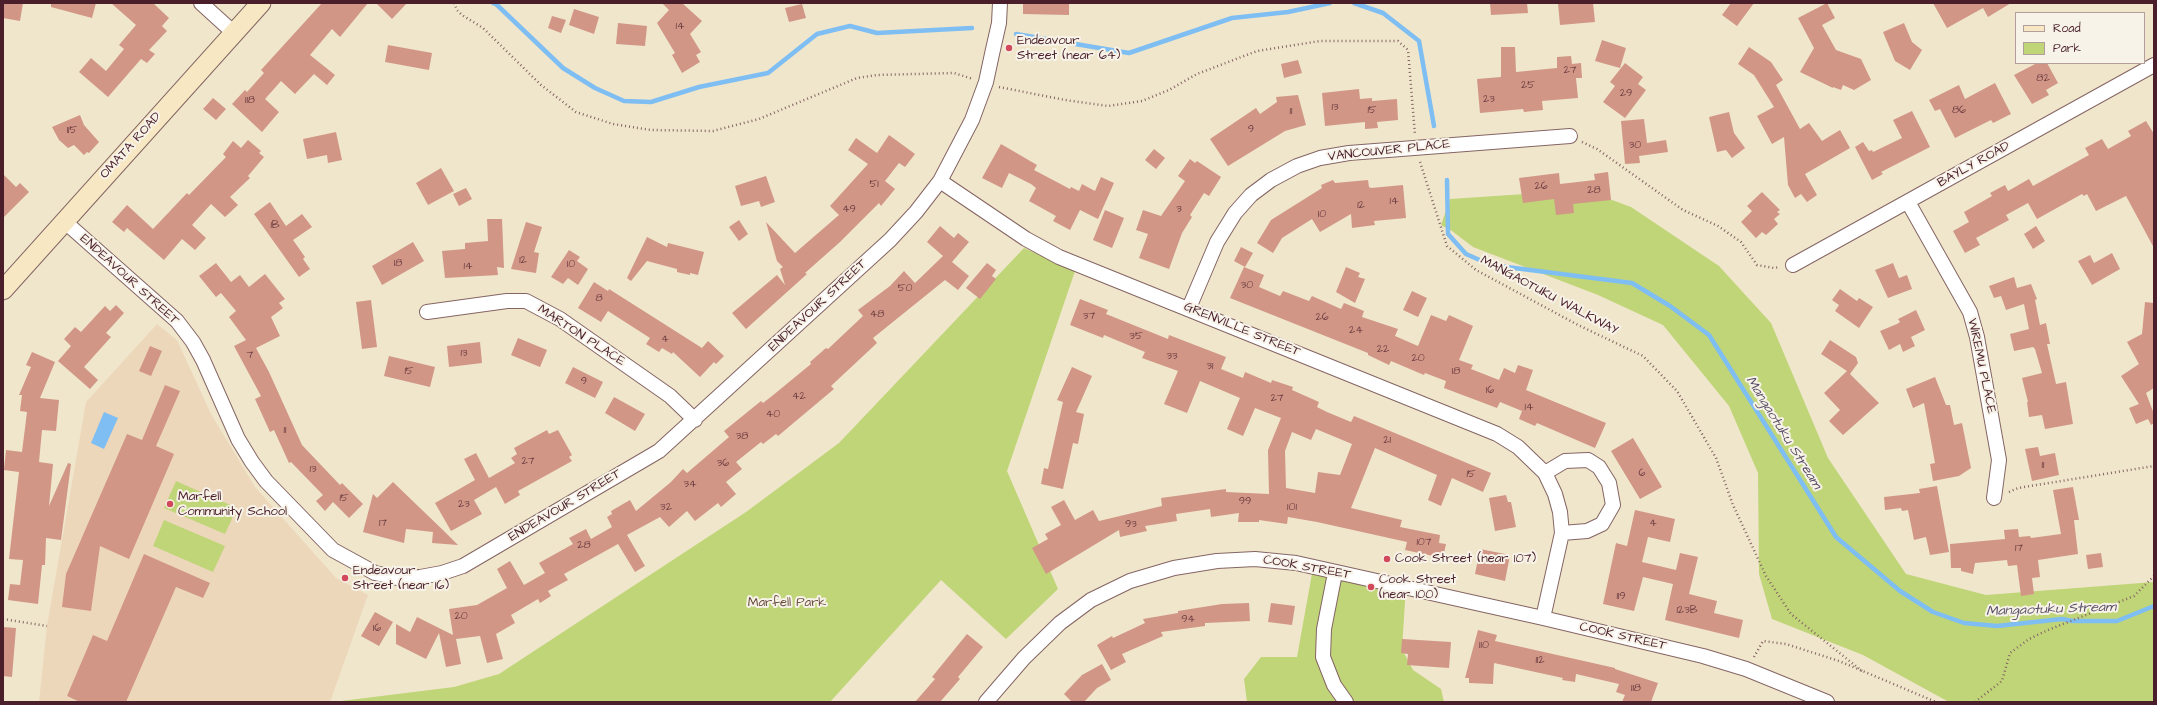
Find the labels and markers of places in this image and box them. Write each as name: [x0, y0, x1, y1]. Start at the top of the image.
place label: Endeavour Street (near 64): [1017, 33, 1120, 64]
marker: Endeavour Street (near 64): [1004, 43, 1014, 53]
place label: Marfell Community School: [178, 489, 287, 520]
marker: Marfell Community School: [165, 499, 175, 509]
place label: Cook Street (near 107): [1395, 551, 1536, 567]
marker: Cook Street (near 107): [1382, 554, 1392, 564]
place label: Endeavour Street (near 16): [353, 563, 449, 594]
place label: Cook Street (near 100): [1379, 572, 1456, 603]
marker: Endeavour Street (near 16): [340, 573, 350, 583]
marker: Cook Street (near 100): [1366, 582, 1376, 592]

